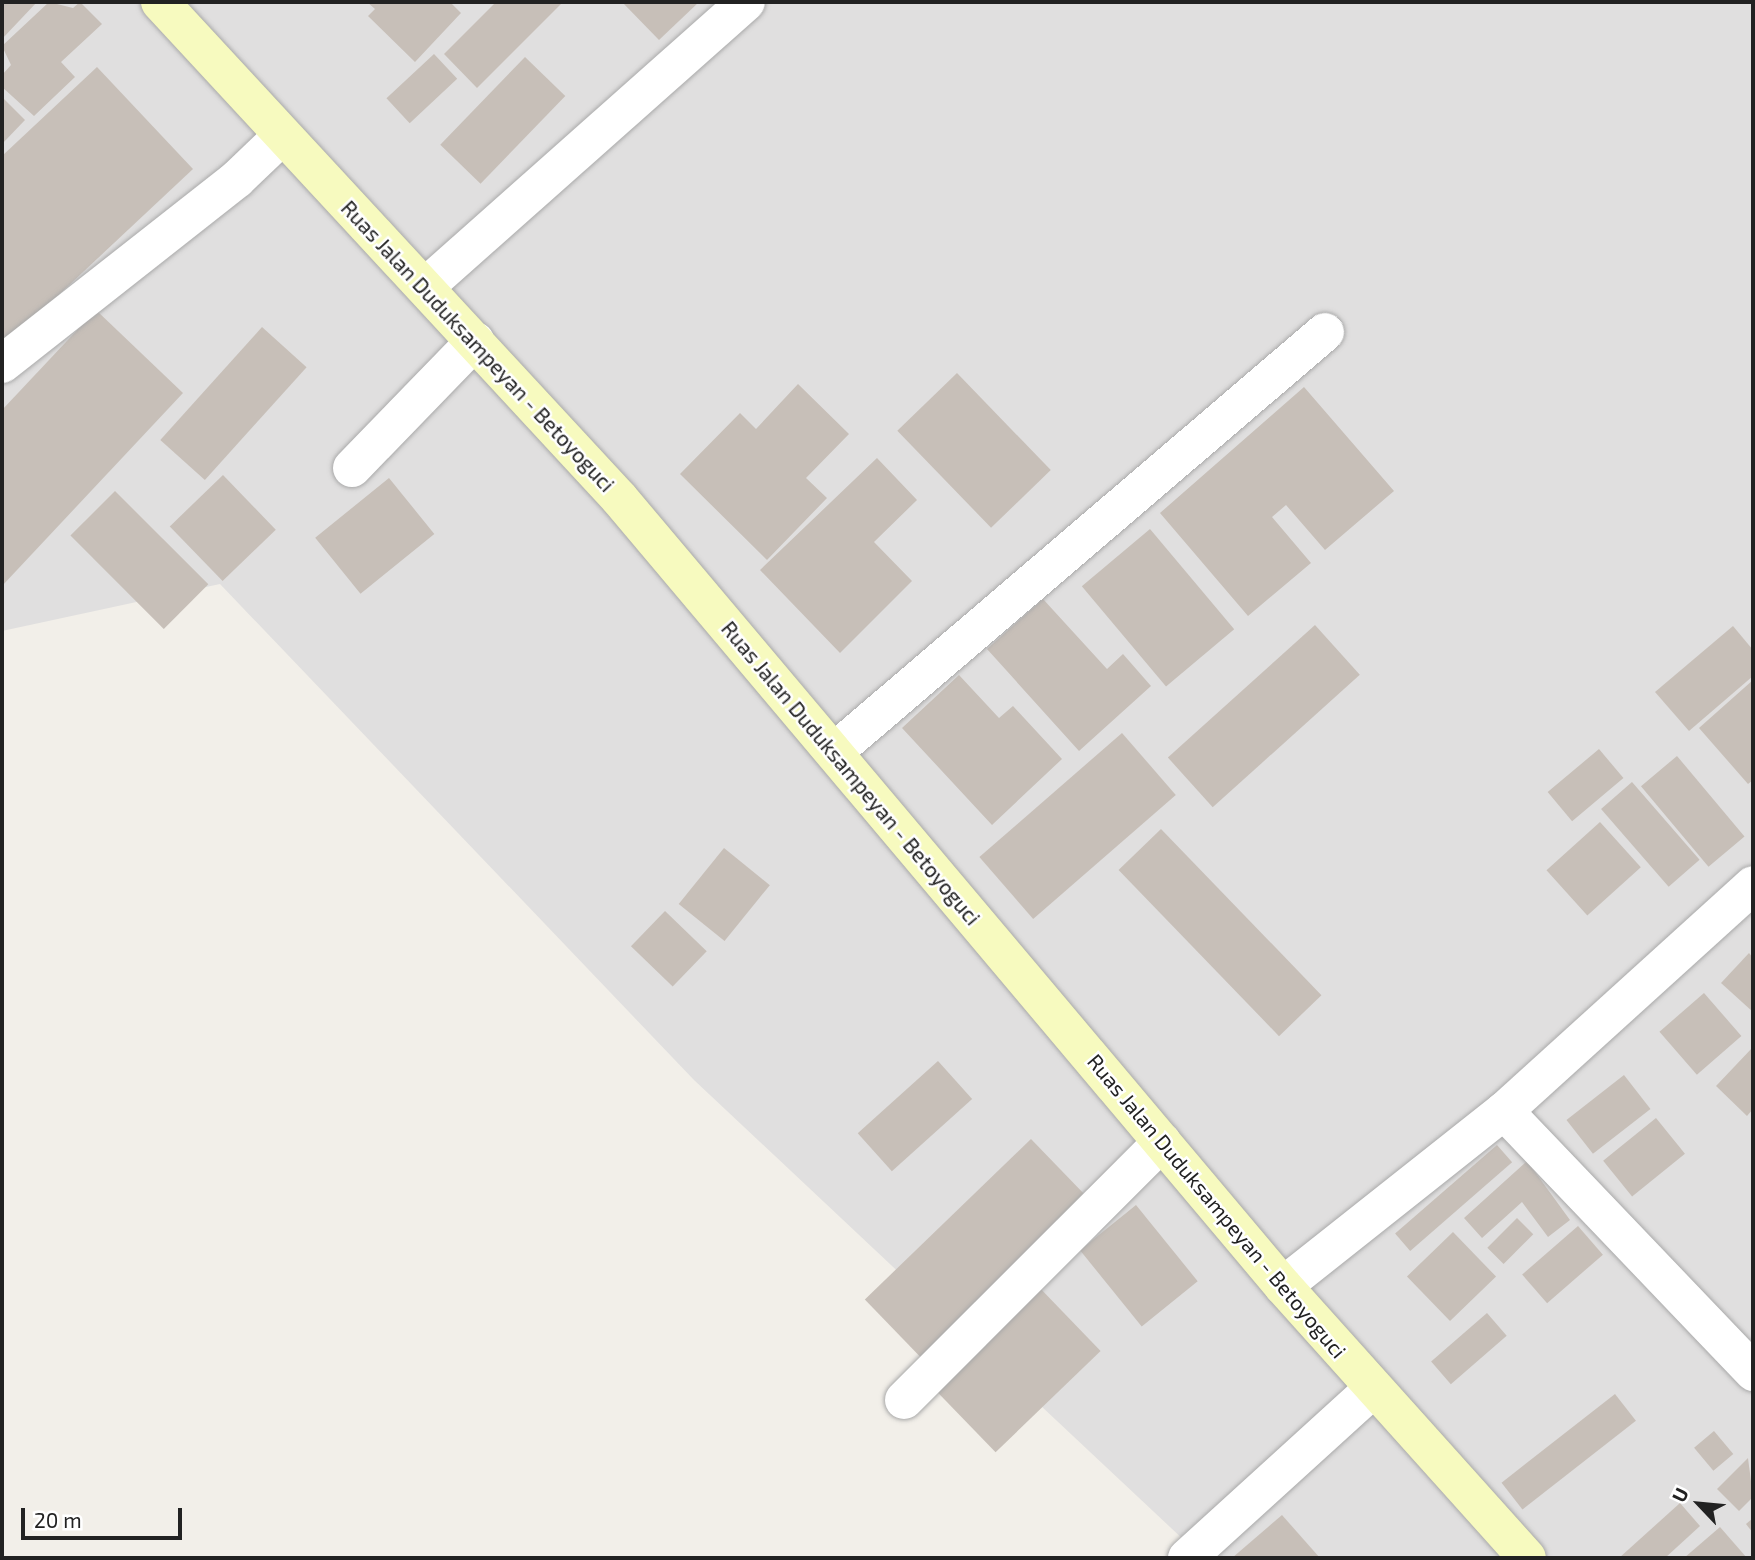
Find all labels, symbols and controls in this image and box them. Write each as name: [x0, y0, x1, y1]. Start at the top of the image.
street label: Ruas Jalan Duduksampeyan - Betoyoguci: [336, 195, 620, 497]
street label: Ruas Jalan Duduksampeyan - Betoyoguci: [716, 616, 986, 930]
street label: Ruas Jalan Duduksampeyan - Betoyoguci: [1082, 1049, 1352, 1363]
north arrow: [1664, 1469, 1734, 1539]
text: U: [1666, 1484, 1693, 1505]
scale bar: [24, 1494, 186, 1538]
text: 20 m: [34, 1507, 82, 1532]

